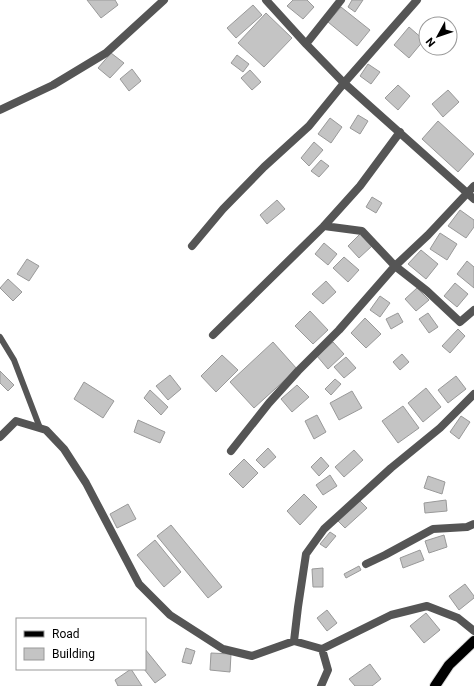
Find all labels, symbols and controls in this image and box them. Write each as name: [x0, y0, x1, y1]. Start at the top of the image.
north arrow: [418, 16, 458, 56]
text: N: [423, 35, 438, 49]
legend: [16, 618, 146, 670]
text: Road: [52, 627, 80, 641]
text: Building: [52, 647, 95, 661]

